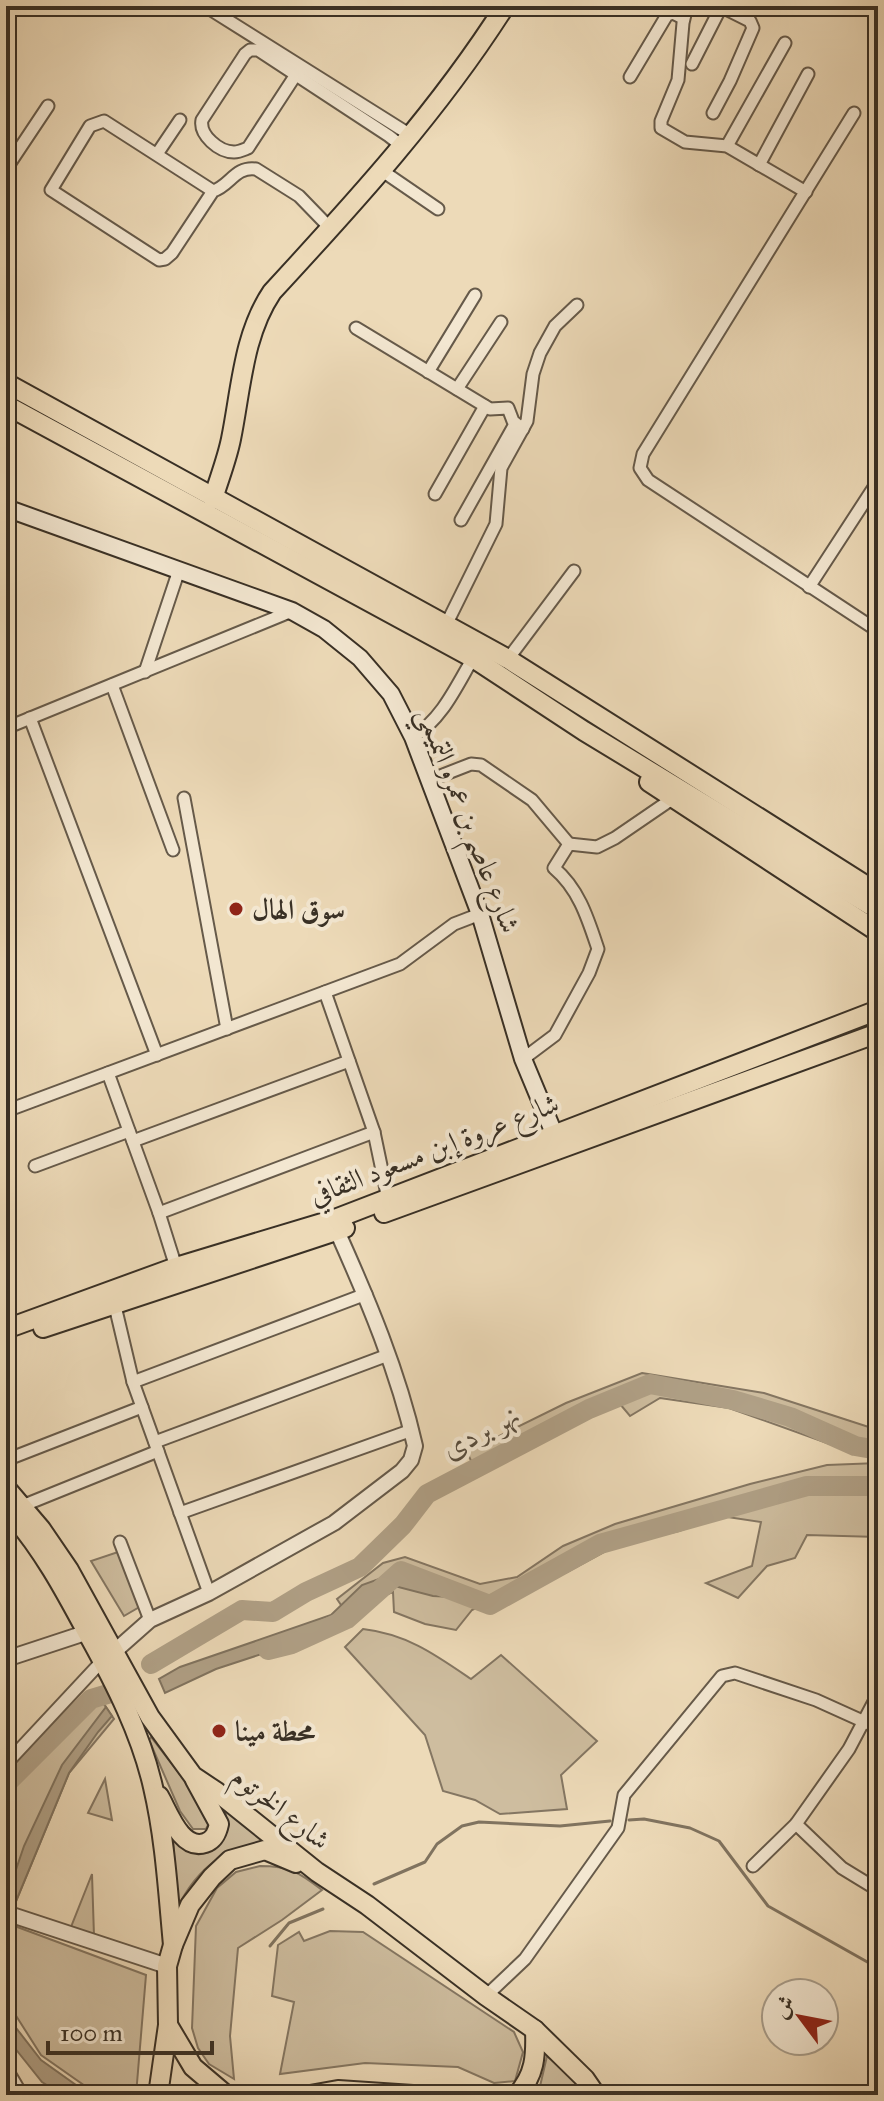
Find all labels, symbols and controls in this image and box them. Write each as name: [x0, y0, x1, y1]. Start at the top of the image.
street label: شارع عاصم بن عمرو التميمي: [401, 702, 528, 941]
place label: سوق الهال: [252, 892, 345, 927]
marker: سوق الهال: [227, 900, 245, 918]
street label: شارع عروة إبن مسعود الثقافي: [304, 1085, 566, 1218]
water label: نهر بردى: [436, 1396, 527, 1467]
place label: محطة مينا: [235, 1714, 316, 1749]
marker: محطة مينا: [210, 1722, 228, 1740]
street label: شارع الخرتوم: [220, 1759, 337, 1863]
north arrow: [760, 1977, 840, 2057]
text: ش: [766, 1990, 801, 2023]
scale bar: [48, 2005, 212, 2055]
text: 100 m: [60, 2018, 123, 2048]

